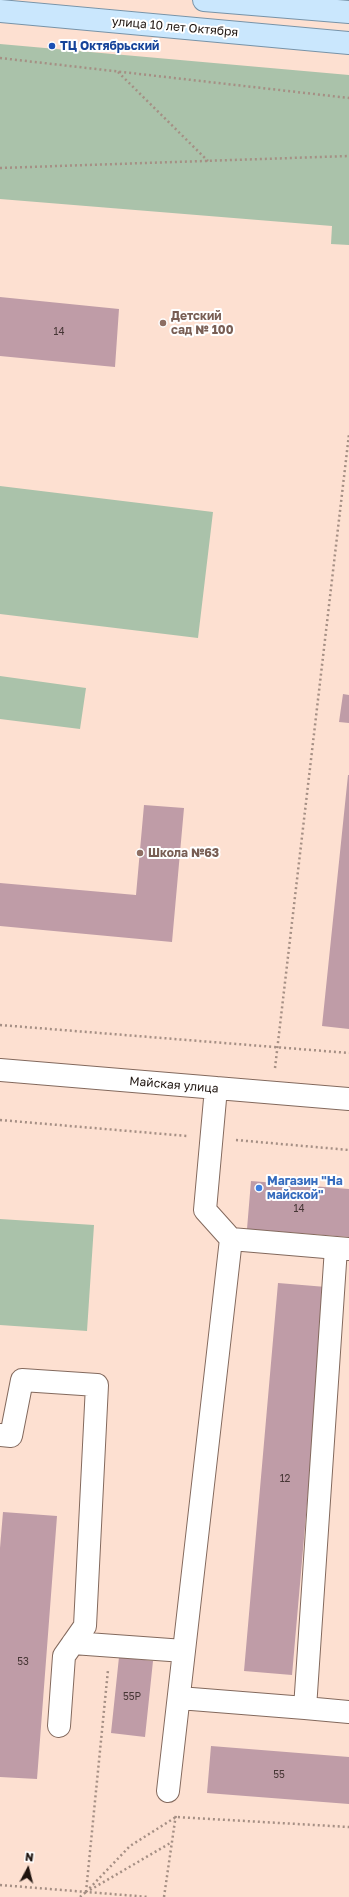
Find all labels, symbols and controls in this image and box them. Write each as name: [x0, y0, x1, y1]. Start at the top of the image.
street label: улица 10 лет Октября: [111, 14, 239, 40]
place label: ТЦ Октябрьский: [60, 39, 159, 53]
marker: ТЦ Октябрьский: [47, 41, 57, 51]
place label: Детский сад № 100: [171, 309, 233, 337]
marker: Детский сад № 100: [158, 318, 168, 328]
house number: 14: [54, 326, 64, 338]
place label: Школа №63: [148, 846, 219, 860]
marker: Школа №63: [135, 848, 145, 858]
street label: Майская улица: [129, 1074, 219, 1096]
place label: Магазин "На майской": [267, 1174, 343, 1202]
marker: Магазин "На майской": [254, 1183, 264, 1193]
house number: 14: [294, 1203, 304, 1215]
house number: 12: [280, 1473, 290, 1485]
house number: 53: [17, 1656, 29, 1668]
house number: 55Р: [123, 1691, 141, 1703]
house number: 55: [273, 1769, 285, 1781]
north arrow: [8, 1849, 48, 1889]
text: N: [25, 1850, 34, 1864]

